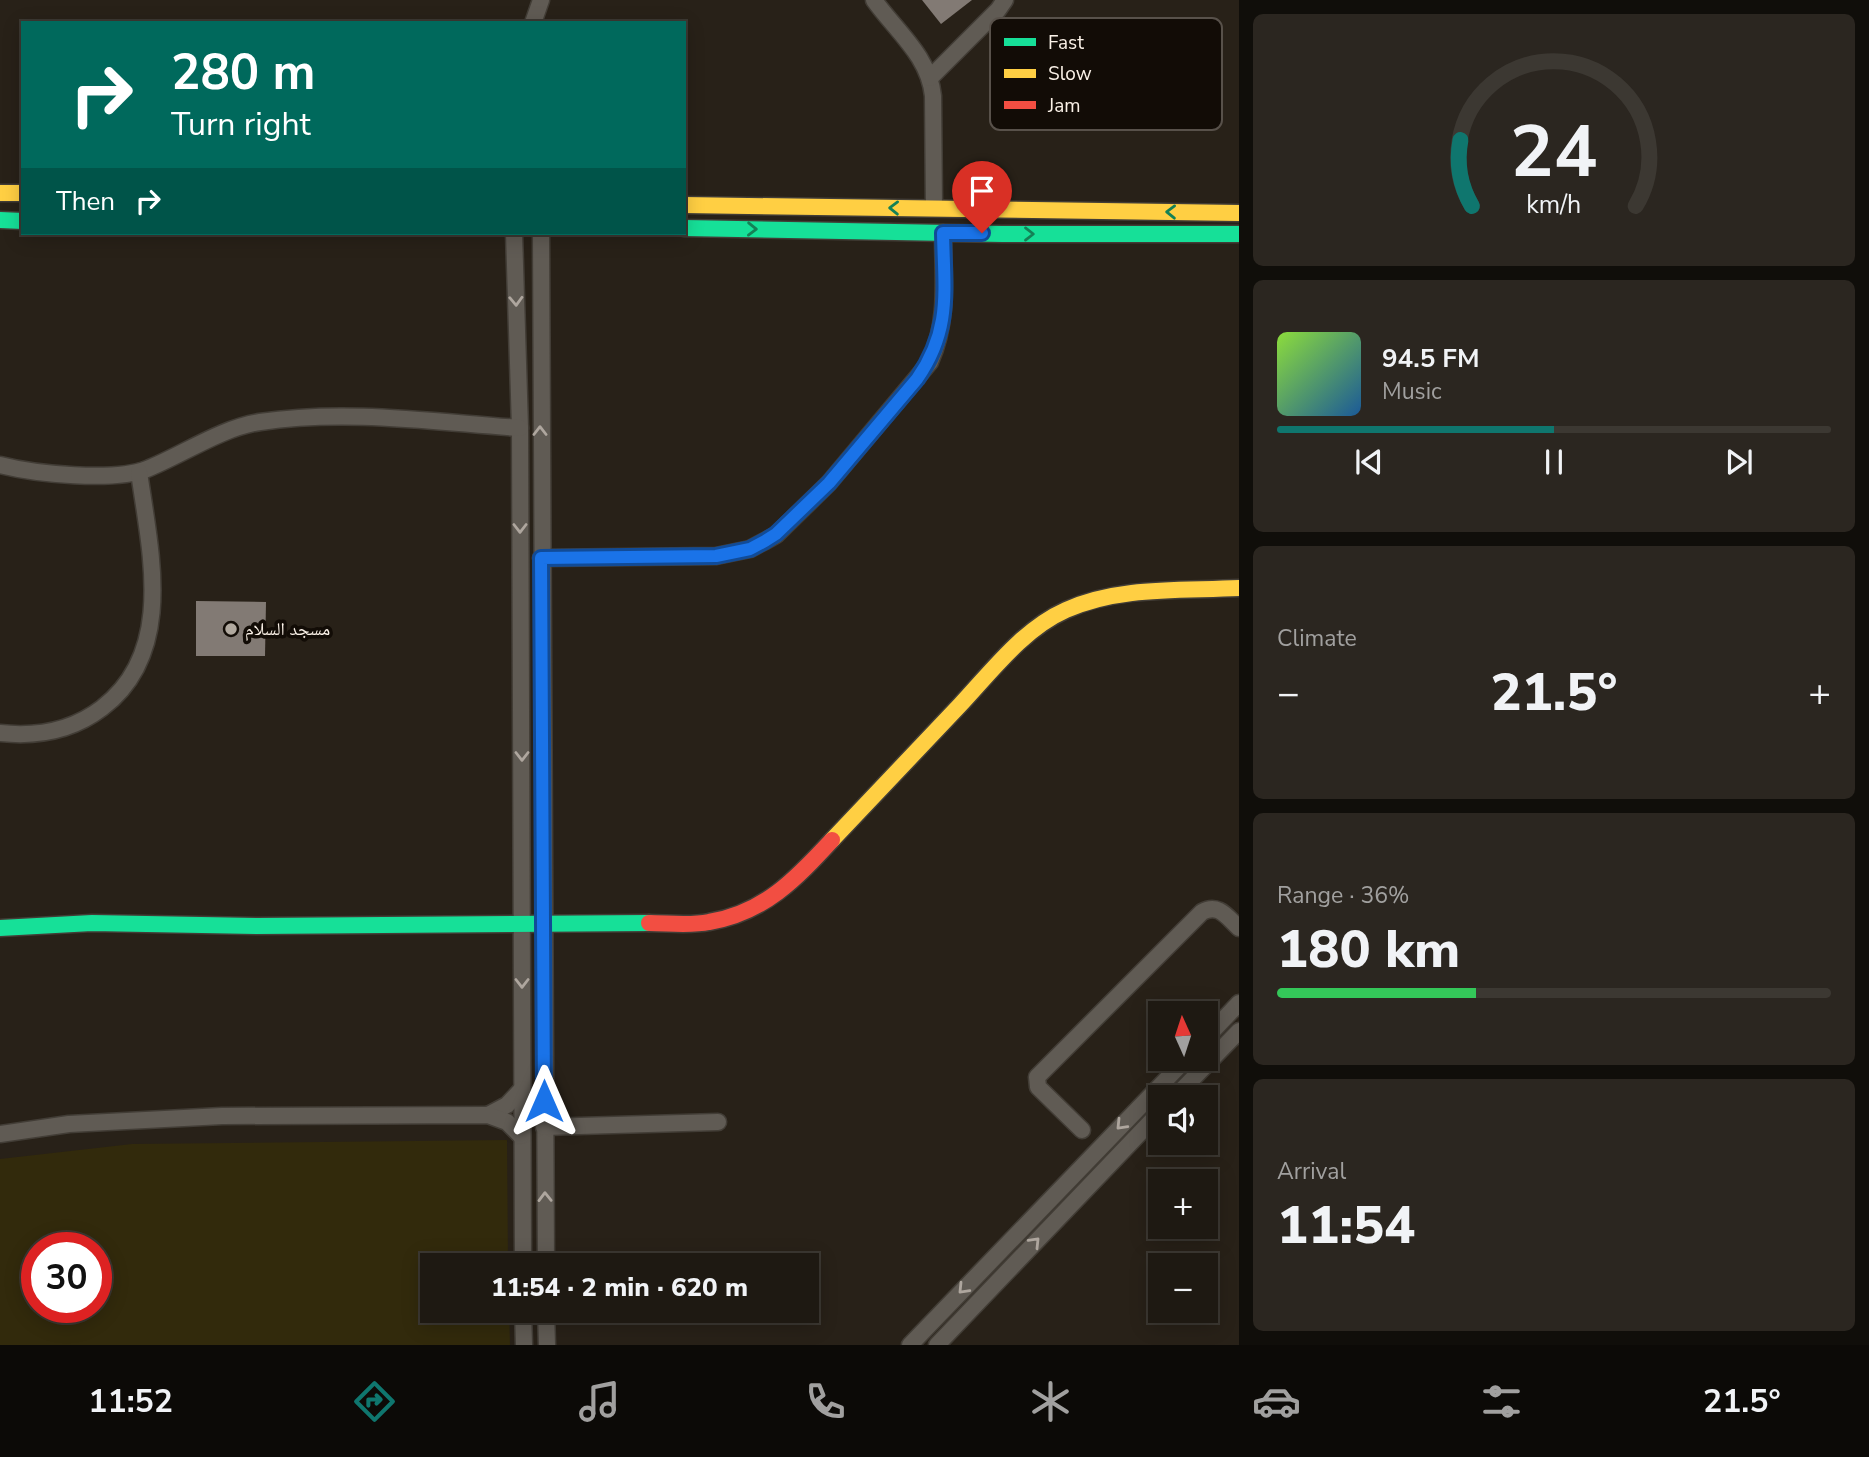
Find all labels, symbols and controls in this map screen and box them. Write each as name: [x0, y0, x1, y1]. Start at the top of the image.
legend: [990, 18, 1222, 130]
text: Fast: [1048, 30, 1084, 56]
text: 280 m: [171, 39, 315, 106]
icon: right: [56, 49, 147, 140]
text: Slow: [1048, 61, 1092, 87]
text: Jam: [1047, 93, 1081, 119]
text: 24: [1510, 102, 1598, 202]
text: Turn right: [171, 103, 311, 146]
pin: [952, 161, 1012, 233]
icon: arrive: [963, 172, 1001, 210]
icon: right: [129, 182, 167, 220]
text: Then: [56, 184, 115, 219]
text: km/h: [1526, 188, 1582, 222]
one-way arrow: [889, 200, 899, 216]
one-way arrow: [1165, 204, 1176, 220]
one-way arrow: [747, 222, 758, 237]
one-way arrow: [1024, 226, 1035, 242]
one-way arrow: [509, 296, 524, 307]
text: 94.5 FM: [1382, 341, 1479, 376]
text: Music: [1382, 376, 1442, 407]
one-way arrow: [532, 425, 548, 435]
icon: previous: [1350, 443, 1388, 481]
icon: pause: [1535, 443, 1573, 481]
icon: next: [1720, 443, 1758, 481]
one-way arrow: [513, 523, 528, 534]
place label: مسجد السلام: [245, 617, 330, 641]
marker: مسجد السلام: [223, 621, 239, 637]
text: Climate: [1277, 623, 1357, 654]
text: 21.5°: [1490, 657, 1618, 728]
text: −: [1277, 668, 1300, 719]
text: +: [1808, 668, 1831, 719]
one-way arrow: [514, 751, 529, 762]
text: Range · 36%: [1277, 880, 1409, 911]
text: 180 km: [1277, 914, 1460, 985]
one-way arrow: [514, 979, 530, 989]
north arrow: [1148, 1001, 1218, 1071]
map controls: [1148, 1001, 1218, 1323]
position arrow: [507, 1064, 581, 1138]
button: sound: [1148, 1085, 1218, 1155]
one-way arrow: [1117, 1117, 1130, 1130]
text: Arrival: [1277, 1156, 1346, 1187]
button: +: [1148, 1169, 1218, 1239]
text: 11:54: [1277, 1190, 1415, 1261]
one-way arrow: [537, 1191, 553, 1202]
speed limit sign: 30: [21, 1232, 112, 1323]
one-way arrow: [1026, 1238, 1039, 1251]
button: −: [1148, 1253, 1218, 1323]
text: 11:54 · 2 min · 620 m: [491, 1270, 748, 1305]
one-way arrow: [958, 1281, 971, 1294]
icon: directions: [350, 1377, 399, 1426]
icon: music: [575, 1377, 624, 1426]
icon: phone: [801, 1377, 850, 1426]
icon: climate: [1026, 1377, 1075, 1426]
icon: car: [1252, 1377, 1301, 1426]
icon: filters: [1477, 1377, 1526, 1426]
text: 11:52: [88, 1380, 173, 1423]
text: 21.5°: [1703, 1380, 1781, 1423]

